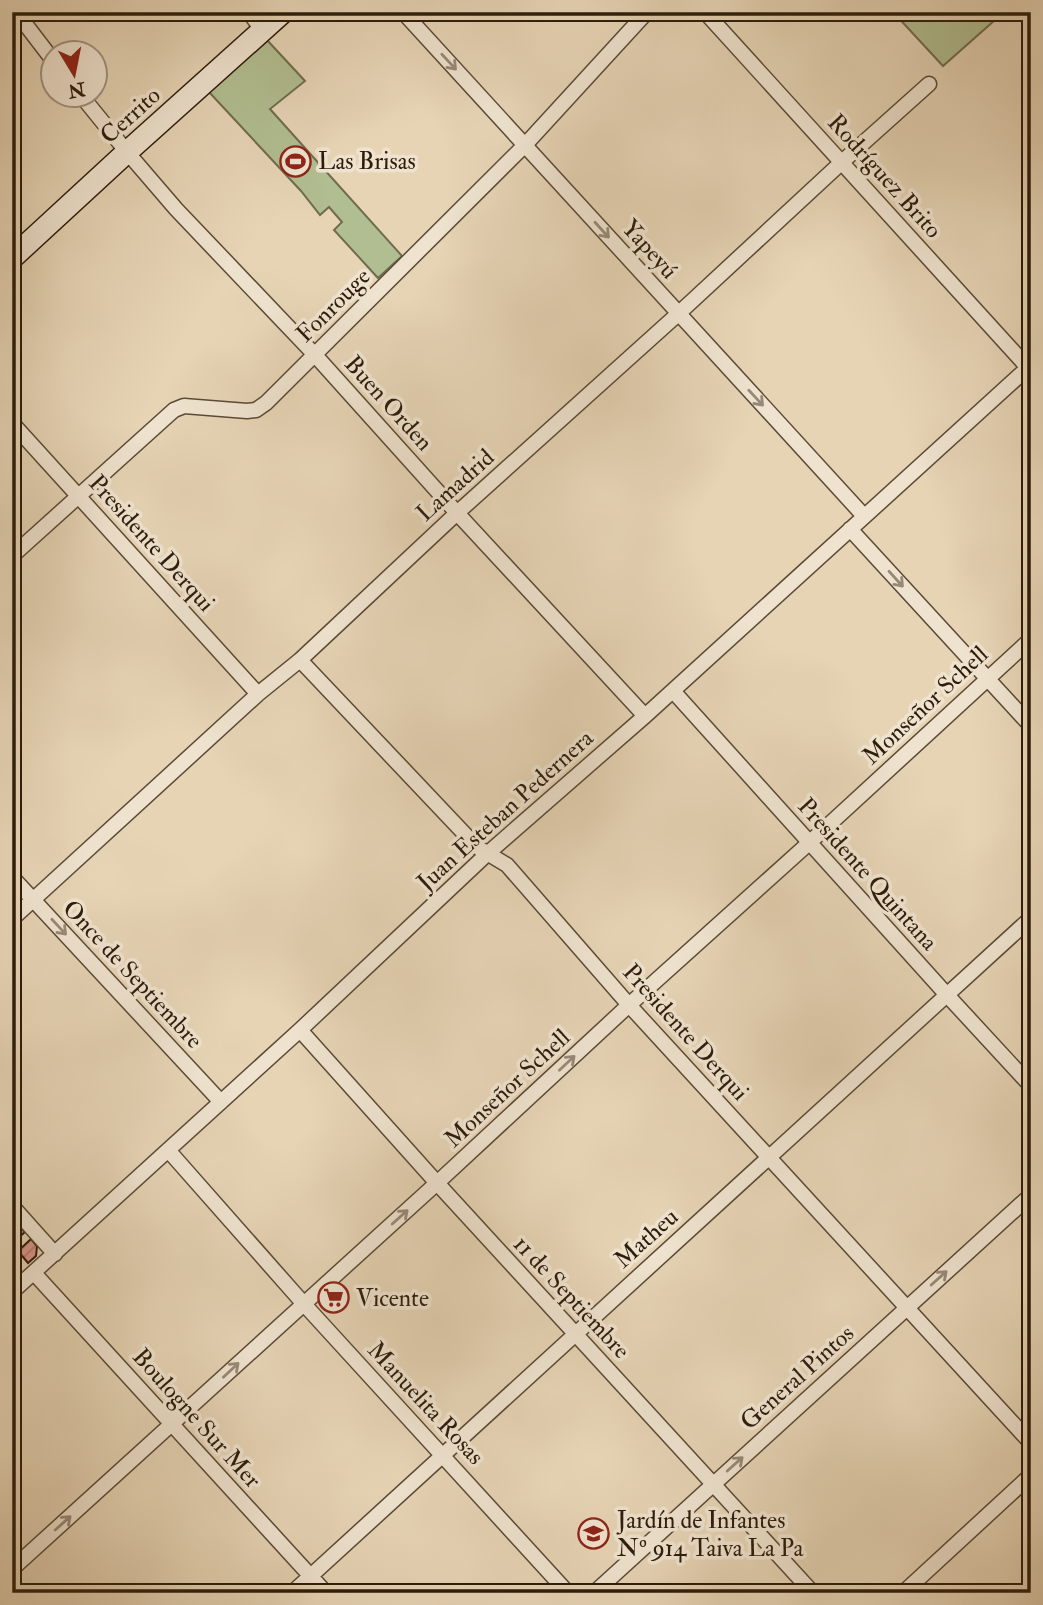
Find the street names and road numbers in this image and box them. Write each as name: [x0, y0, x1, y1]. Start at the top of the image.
street label: Cerrito: [94, 80, 167, 151]
street label: Rodríguez Brito: [821, 108, 949, 245]
street label: Yapeyú: [615, 213, 684, 285]
street label: Fonrouge: [289, 261, 377, 349]
street label: Buen Orden: [338, 349, 440, 458]
street label: Lamadrid: [410, 442, 501, 529]
street label: Presidente Derqui: [82, 468, 221, 618]
street label: Monseñor Schell: [856, 639, 995, 772]
street label: Juan Esteban Pedernera: [410, 722, 601, 898]
street label: Presidente Quintana: [791, 791, 945, 958]
street label: Once de Septiembre: [56, 893, 210, 1055]
street label: Presidente Derqui: [616, 957, 755, 1107]
street label: Monseñor Schell: [438, 1022, 577, 1155]
street label: Matheu: [608, 1202, 685, 1275]
street label: 11 de Septiembre: [506, 1229, 637, 1366]
street label: General Pintos: [734, 1318, 861, 1437]
street label: Manuelita Rosas: [361, 1335, 491, 1472]
street label: Boulogne Sur Mer: [126, 1342, 268, 1495]

